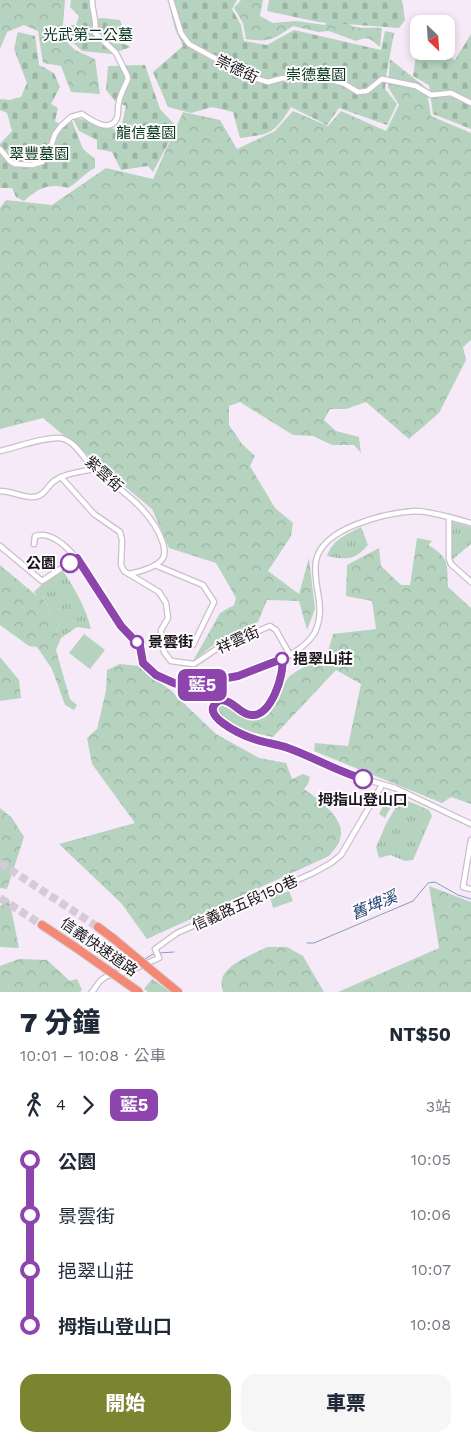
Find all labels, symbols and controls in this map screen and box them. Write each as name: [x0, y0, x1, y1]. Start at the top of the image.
north arrow: [410, 15, 455, 60]
map controls: [410, 15, 455, 60]
park label: 光武第二公墓: [43, 26, 133, 44]
street label: 崇德街: [213, 51, 261, 87]
park label: 崇德墓園: [286, 66, 346, 84]
park label: 龍信墓園: [116, 124, 176, 142]
park label: 翠豐墓園: [9, 145, 69, 163]
street label: 紫雲街: [81, 452, 127, 496]
marker: 公園: [60, 553, 80, 573]
place label: 公園: [26, 554, 56, 572]
street label: 祥雲街: [214, 623, 262, 657]
place label: 景雲街: [148, 633, 193, 651]
marker: 景雲街: [130, 635, 144, 649]
place label: 挹翠山莊: [293, 650, 353, 668]
marker: 挹翠山莊: [275, 652, 289, 666]
line badge: 藍5: [180, 669, 224, 701]
text: 藍5: [188, 674, 216, 695]
marker: 拇指山登山口: [353, 769, 373, 789]
place label: 拇指山登山口: [318, 791, 408, 809]
street label: 信義路五段150巷: [189, 872, 301, 934]
water label: 舊埤溪: [348, 886, 402, 923]
street label: 信義快速道路: [57, 914, 141, 980]
text: 7 分鐘: [20, 1006, 100, 1039]
text: NT$50: [389, 1023, 451, 1046]
text: 10:01 – 10:08 · 公車: [20, 1046, 166, 1065]
icon: walk: [20, 1091, 48, 1119]
icon: forward: [74, 1091, 102, 1119]
text: 藍5: [120, 1094, 148, 1115]
text: 4: [56, 1095, 66, 1114]
text: 3站: [426, 1097, 451, 1116]
text: 公園: [58, 1150, 96, 1173]
text: 10:05: [411, 1150, 451, 1169]
text: 景雲街: [58, 1205, 115, 1228]
text: 10:06: [410, 1205, 451, 1224]
text: 挹翠山莊: [58, 1260, 134, 1283]
text: 10:07: [411, 1260, 451, 1279]
text: 拇指山登山口: [58, 1315, 172, 1338]
text: 10:08: [410, 1315, 451, 1334]
button: 開始: [20, 1374, 231, 1432]
button: 車票: [241, 1374, 451, 1432]

